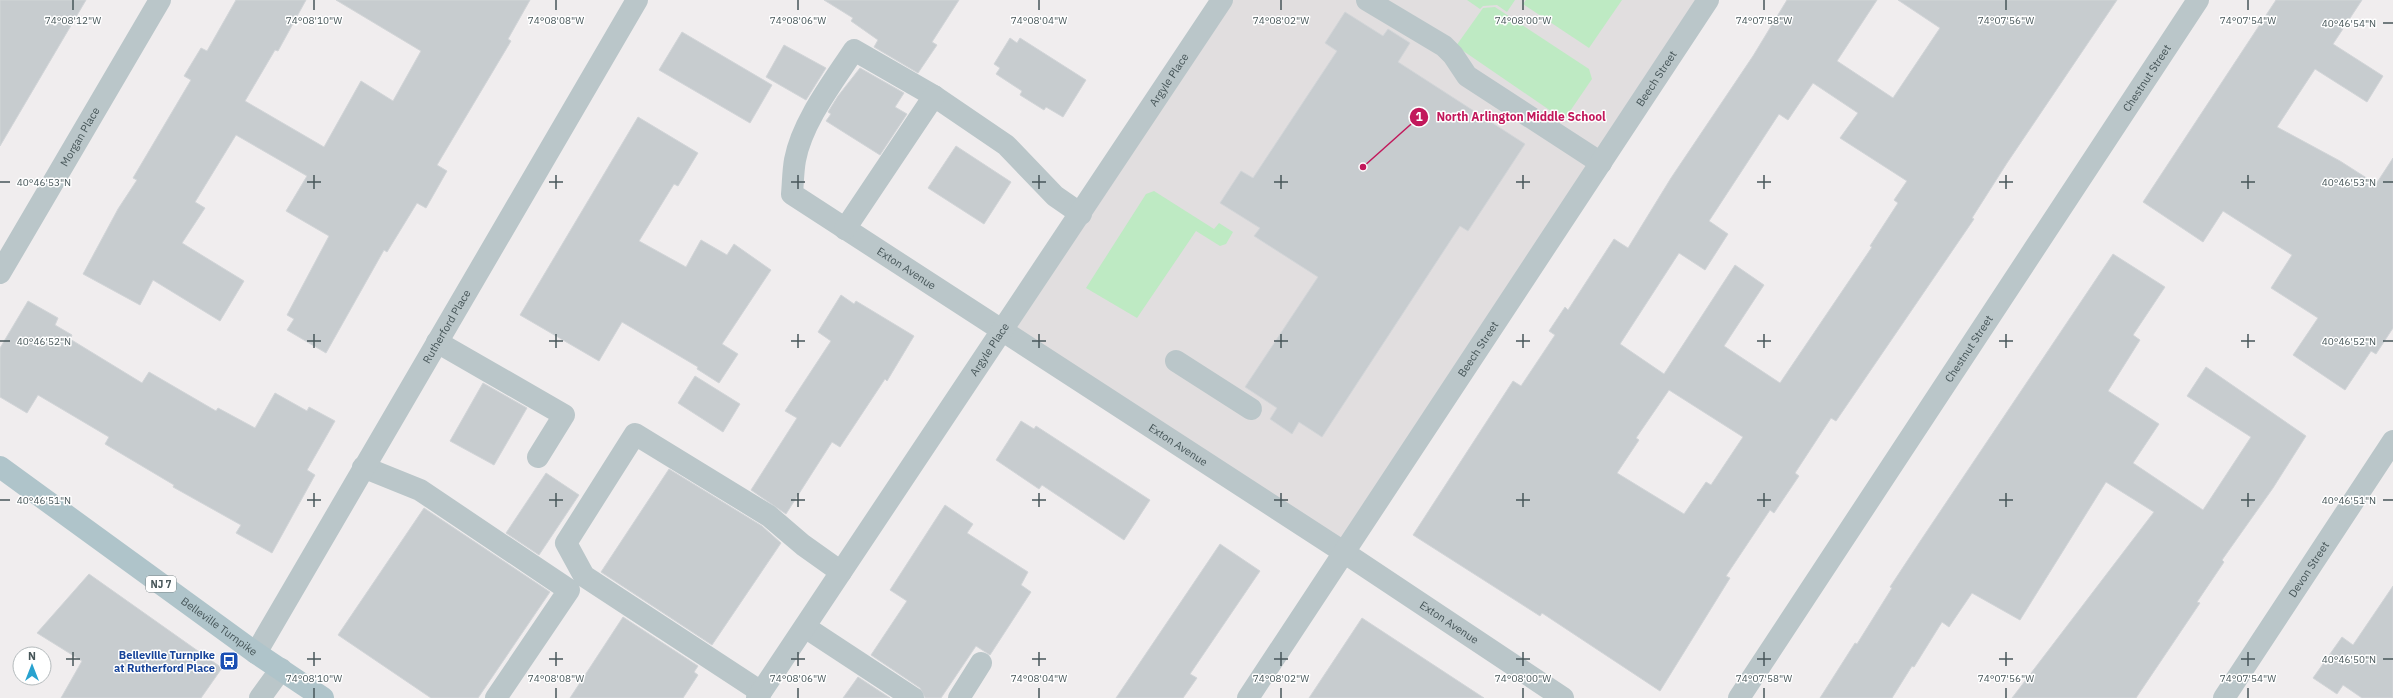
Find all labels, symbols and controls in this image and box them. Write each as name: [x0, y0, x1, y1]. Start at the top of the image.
text: 74°08'12"W: [45, 14, 101, 27]
text: 74°08'10"W: [286, 14, 342, 27]
text: 74°08'08"W: [528, 14, 584, 27]
text: 74°08'06"W: [770, 14, 826, 27]
text: 74°08'04"W: [1011, 14, 1067, 27]
text: 74°08'02"W: [1253, 14, 1309, 27]
text: 74°08'00"W: [1495, 14, 1551, 27]
text: 74°07'58"W: [1736, 14, 1792, 27]
text: 74°07'56"W: [1978, 14, 2034, 27]
text: 74°07'54"W: [2220, 14, 2276, 27]
text: 40°46'54"N: [2322, 17, 2376, 30]
street label: Chestnut Street: [2120, 42, 2174, 114]
street label: Beech Street: [1633, 48, 1680, 109]
street label: Argyle Place: [1146, 50, 1192, 109]
street label: Morgan Place: [57, 104, 103, 169]
callout: North Arlington Middle School: [1409, 105, 1614, 129]
text: 1: [1415, 109, 1423, 124]
text: North Arlington Middle School: [1436, 109, 1606, 124]
text: 40°46'53"N: [17, 176, 71, 189]
text: 40°46'53"N: [2322, 176, 2376, 189]
street label: Exton Avenue: [874, 244, 939, 293]
street label: Rutherford Place: [419, 287, 474, 366]
street label: Chestnut Street: [1942, 312, 1996, 385]
street label: Beech Street: [1455, 318, 1502, 380]
street label: Argyle Place: [967, 320, 1012, 379]
text: 40°46'52"N: [17, 335, 71, 348]
text: 40°46'52"N: [2322, 335, 2376, 348]
street label: Exton Avenue: [1146, 420, 1210, 469]
text: 40°46'51"N: [17, 494, 71, 507]
text: 40°46'51"N: [2322, 494, 2376, 507]
street label: Devon Street: [2285, 539, 2332, 600]
road number: NJ 7: [146, 576, 176, 592]
street label: Belleville Turnpike: [178, 594, 260, 659]
street label: Exton Avenue: [1417, 598, 1481, 647]
north arrow: [12, 646, 52, 686]
place label: Belleville Turnpike at Rutherford Place: [114, 648, 215, 675]
text: N: [28, 649, 36, 663]
bus stop icon: Belleville Turnpike at Rutherford Place: [218, 650, 240, 672]
text: 40°46'50"N: [2322, 653, 2376, 666]
text: 74°08'10"W: [286, 672, 342, 685]
text: 74°08'08"W: [528, 672, 584, 685]
text: 74°08'06"W: [770, 672, 826, 685]
text: 74°08'04"W: [1011, 672, 1067, 685]
text: 74°08'02"W: [1253, 672, 1309, 685]
text: 74°08'00"W: [1495, 672, 1551, 685]
text: 74°07'58"W: [1736, 672, 1792, 685]
text: 74°07'56"W: [1978, 672, 2034, 685]
text: 74°07'54"W: [2220, 672, 2276, 685]

